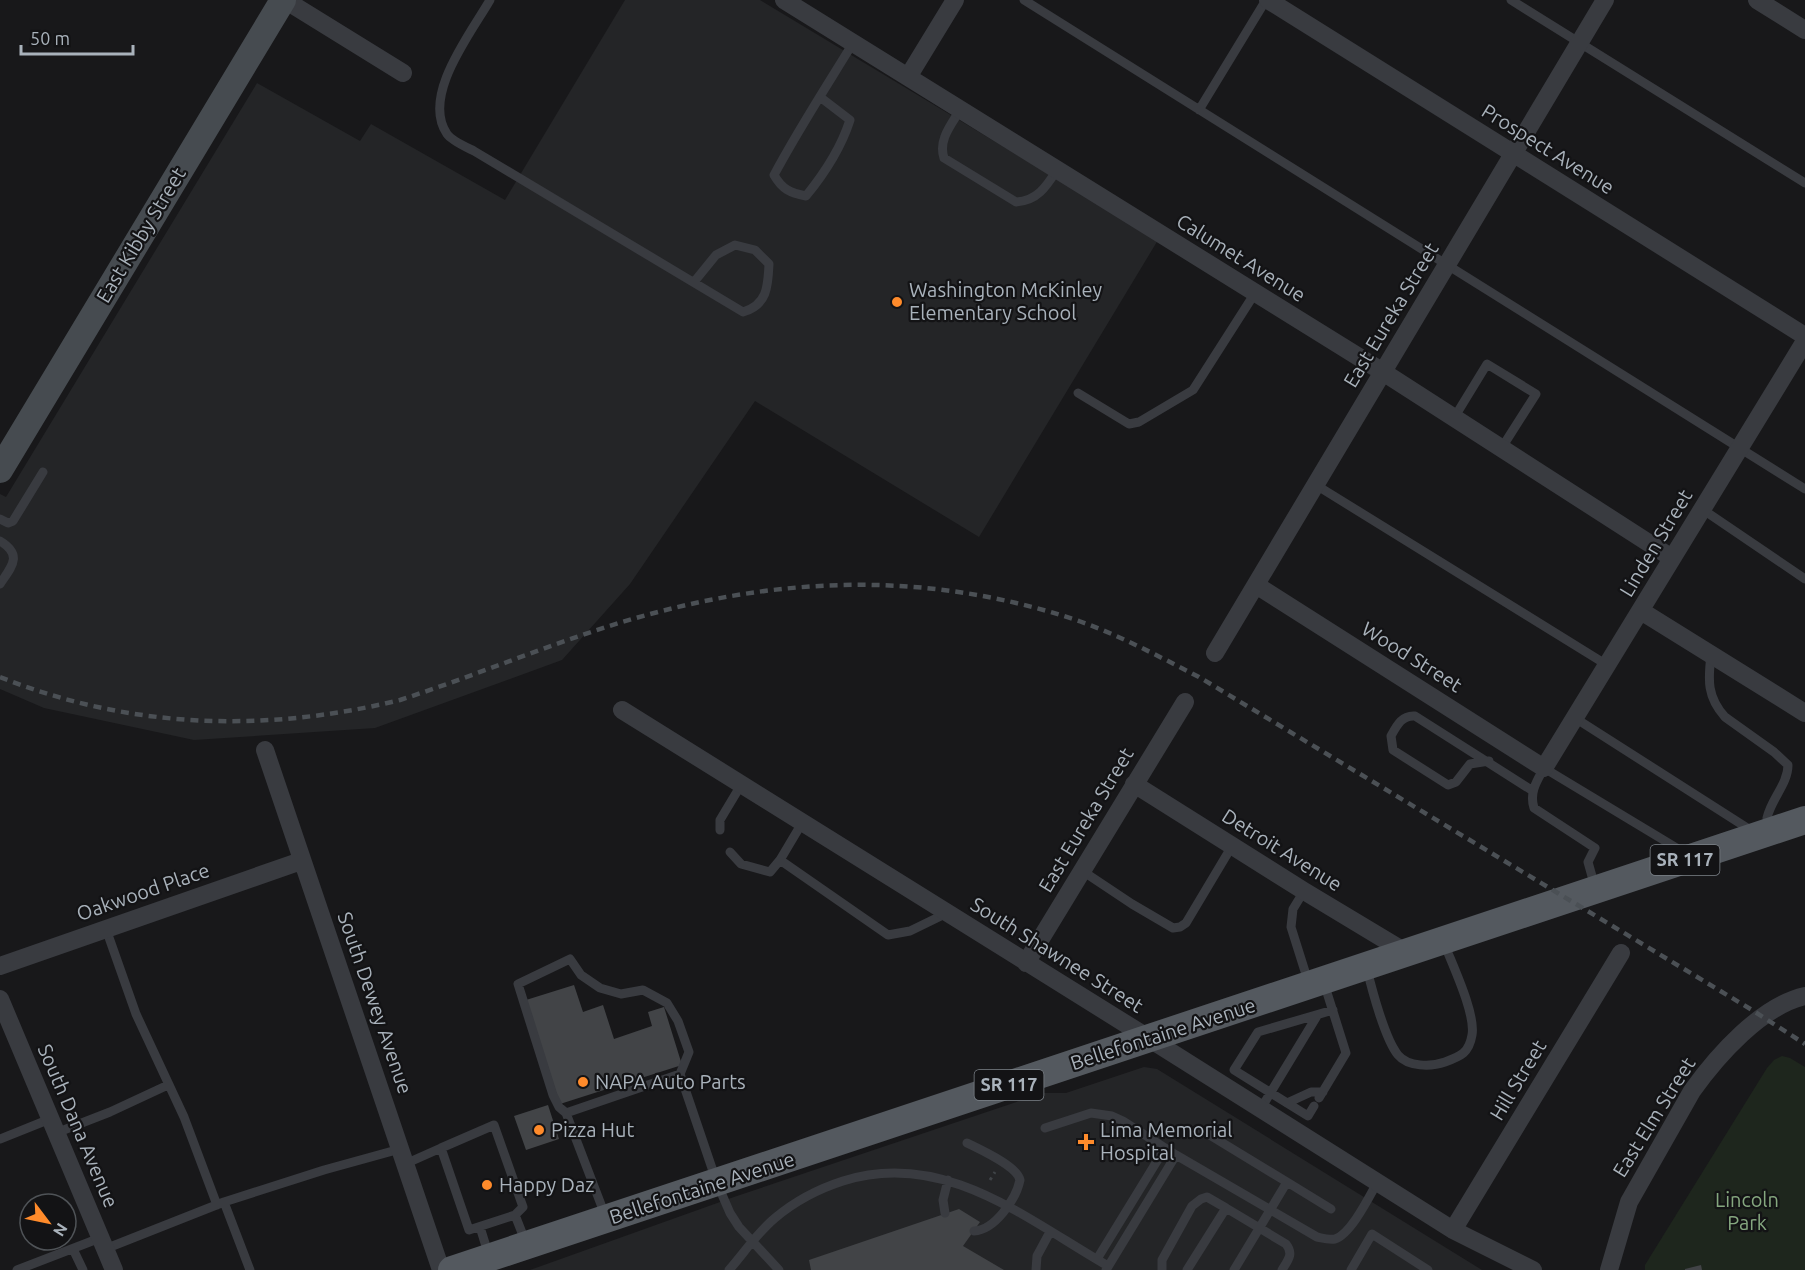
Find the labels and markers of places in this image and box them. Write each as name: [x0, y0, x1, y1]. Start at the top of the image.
place label: Washington McKinley Elementary School: [909, 278, 1103, 324]
marker: Washington McKinley Elementary School: [890, 295, 904, 309]
place label: NAPA Auto Parts: [595, 1070, 746, 1093]
marker: NAPA Auto Parts: [576, 1075, 590, 1089]
place label: Pizza Hut: [551, 1118, 634, 1141]
place label: Lima Memorial Hospital: [1100, 1118, 1233, 1164]
marker: Pizza Hut: [532, 1123, 546, 1137]
marker: Lima Memorial Hospital: [1077, 1133, 1095, 1151]
place label: Happy Daz: [499, 1173, 594, 1196]
marker: Happy Daz: [480, 1178, 494, 1192]

